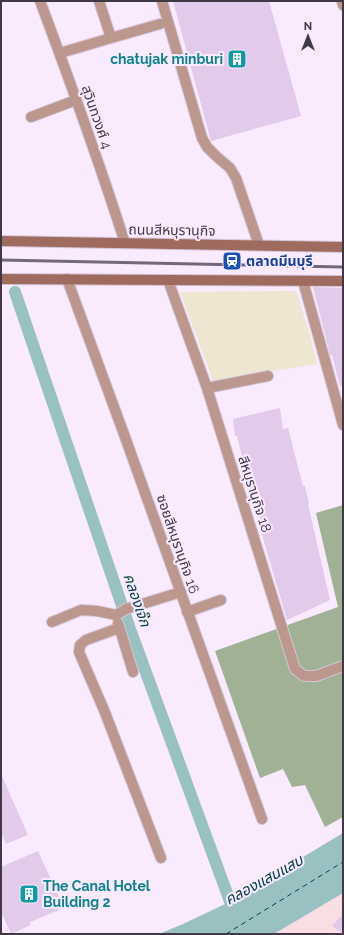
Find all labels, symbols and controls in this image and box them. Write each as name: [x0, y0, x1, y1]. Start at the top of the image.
north arrow: [288, 16, 328, 56]
text: N: [304, 20, 312, 33]
building icon: chatujak minburi: [226, 48, 248, 70]
place label: chatujak minburi: [110, 51, 223, 67]
street label: สุวินทวงศ์ 4: [78, 83, 115, 152]
street label: ถนนสีหบุรานุกิจ: [128, 221, 216, 240]
station icon: ตลาดมีนบุรี: [221, 250, 243, 272]
place label: ตลาดมีนบุรี: [246, 253, 313, 270]
street label: สีหบุรานุกิจ 18: [234, 454, 275, 535]
street label: ซอยสีหบุรานุกิจ 16: [153, 492, 202, 596]
water label: คลองเจ๊ก: [119, 571, 155, 630]
water label: คลองแสนแสบ: [222, 851, 307, 909]
place label: The Canal Hotel Building 2: [43, 878, 151, 910]
building icon: The Canal Hotel Building 2: [18, 883, 40, 905]

